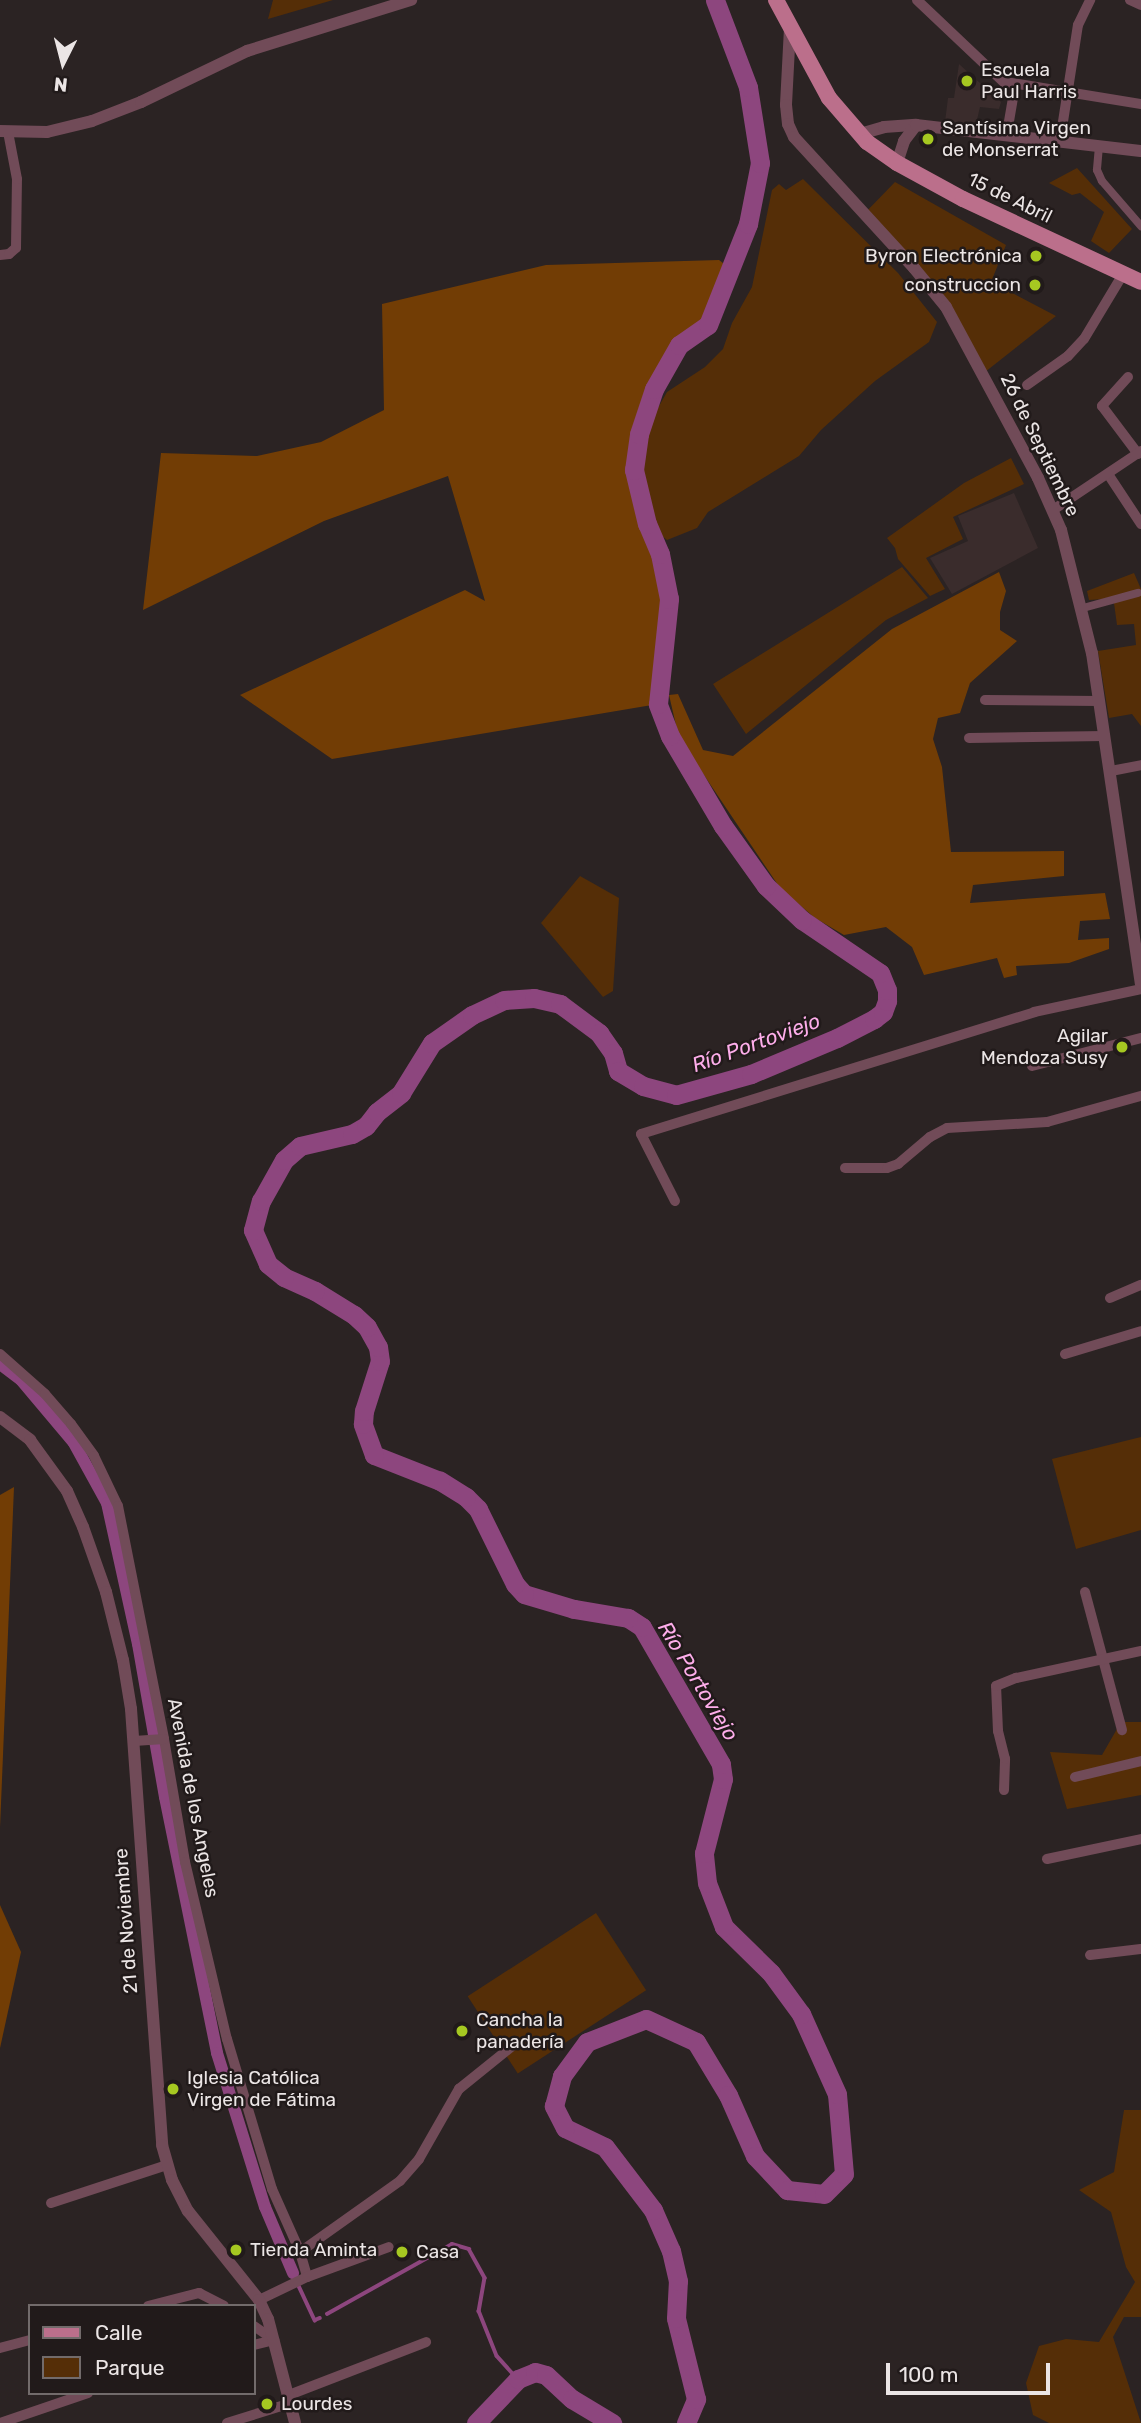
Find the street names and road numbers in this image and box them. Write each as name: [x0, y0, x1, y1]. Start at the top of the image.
street label: 15 de Abril: [964, 168, 1056, 228]
street label: 26 de Septiembre: [996, 370, 1084, 520]
street label: Avenida de los Angeles: [162, 1696, 224, 1900]
street label: 21 de Noviembre: [110, 1847, 142, 1995]

